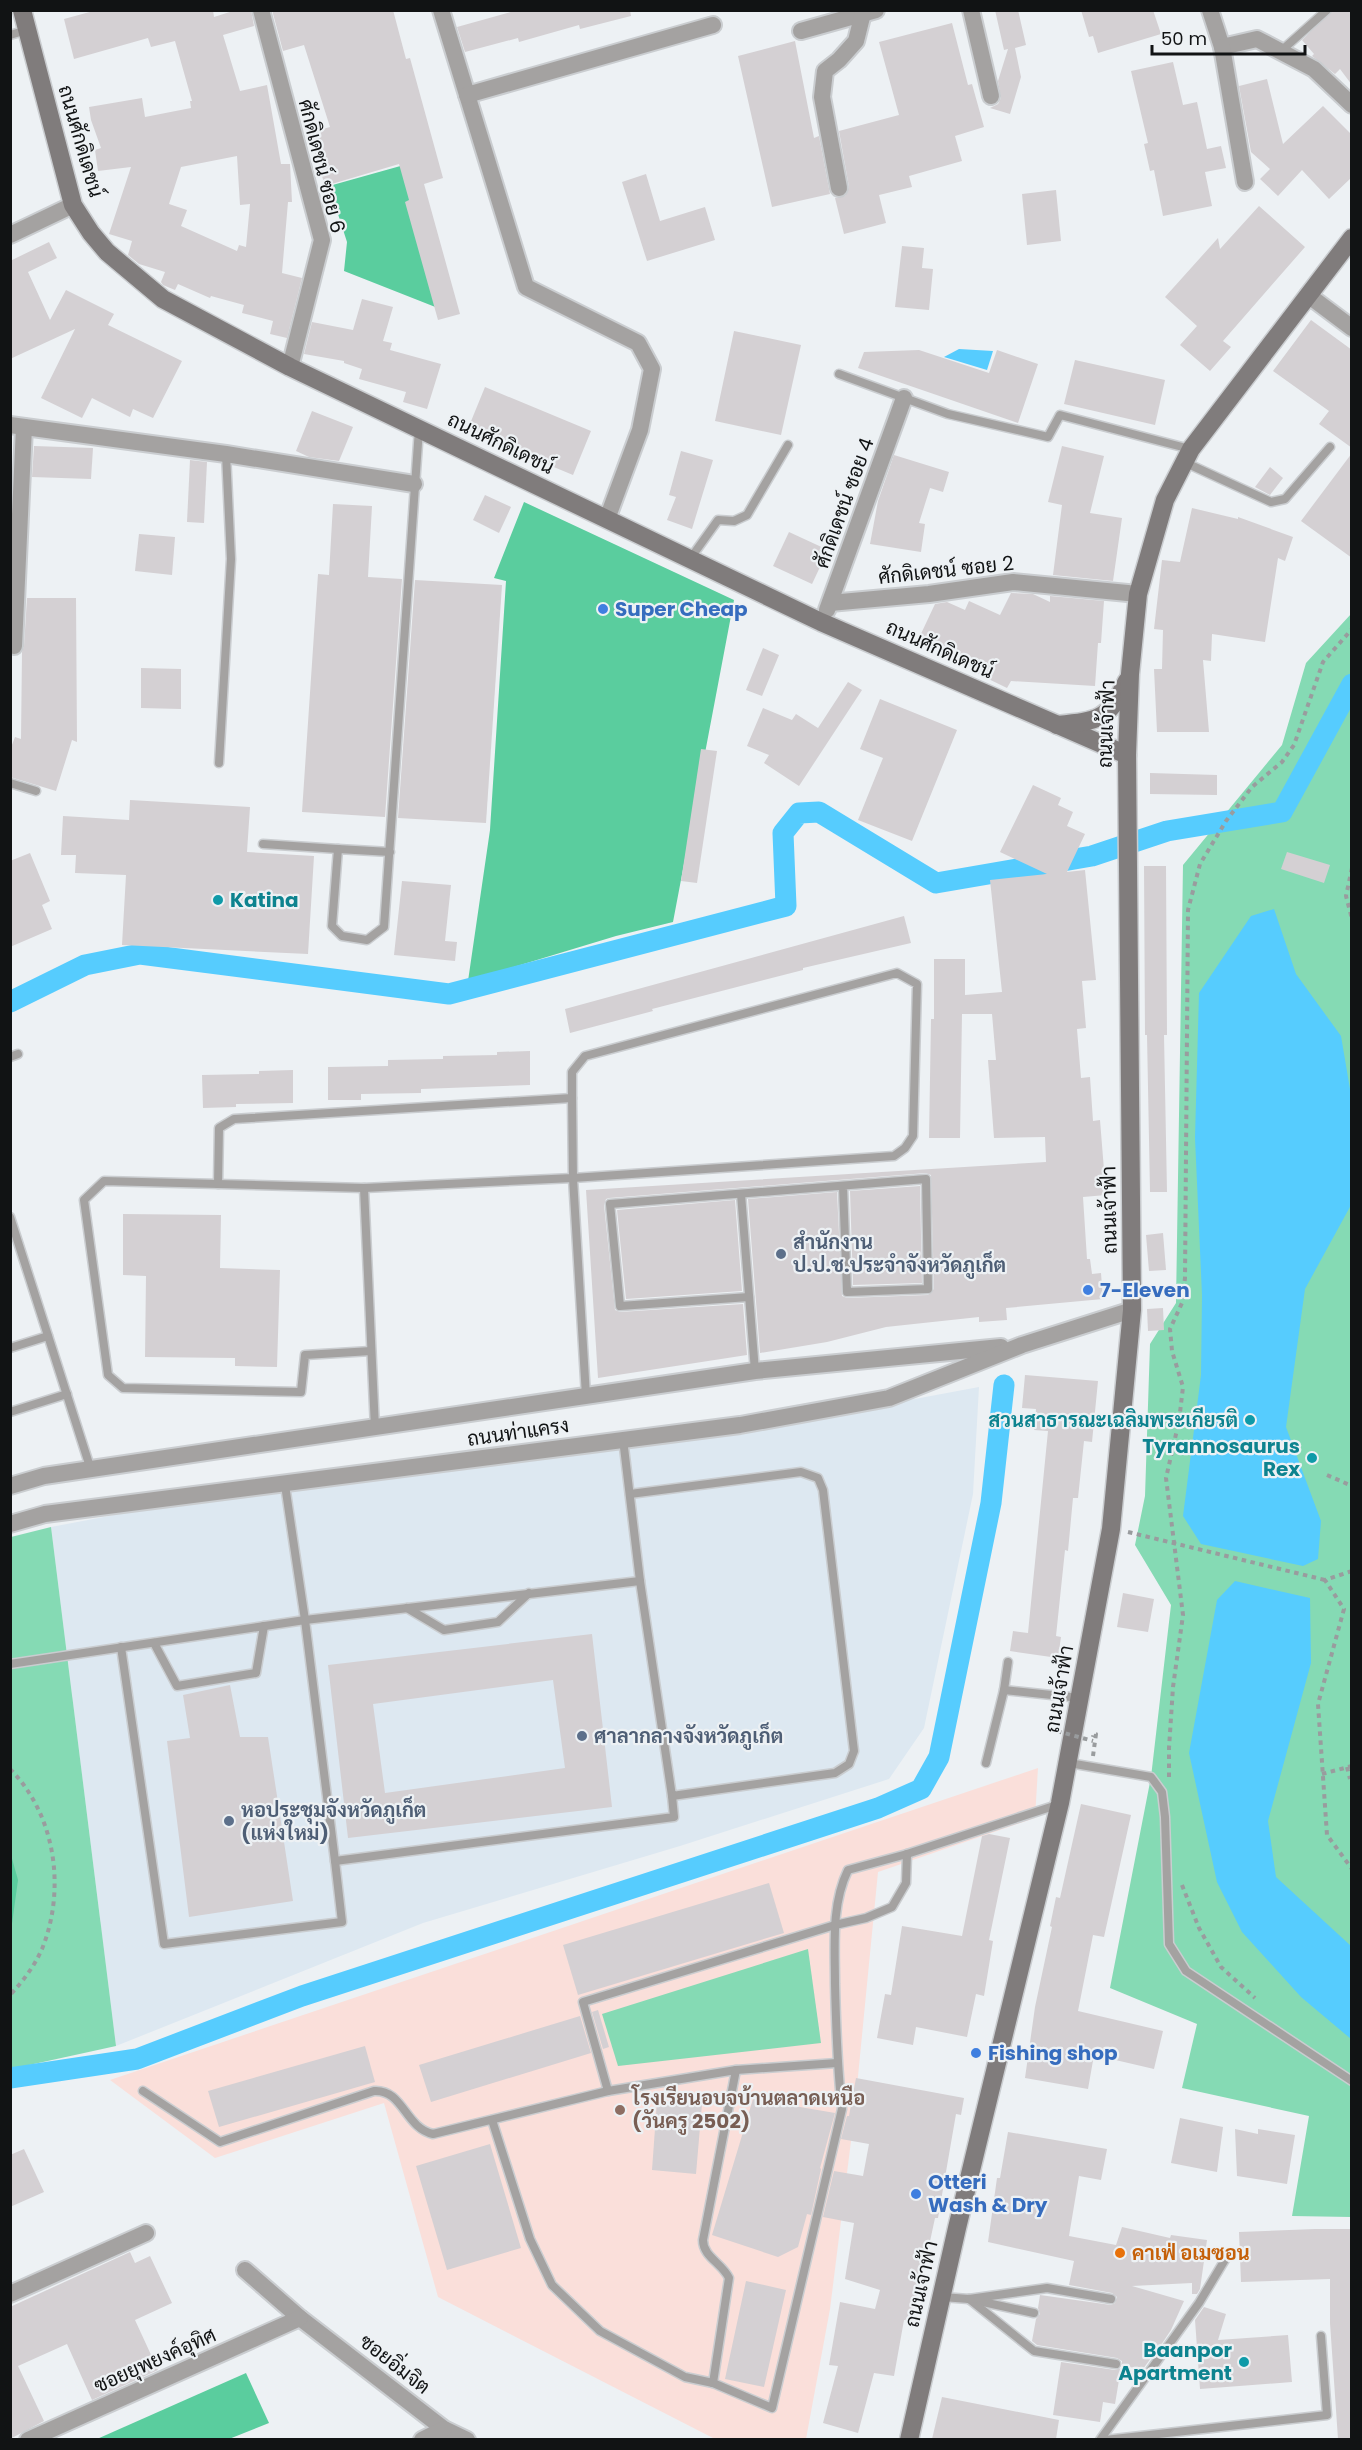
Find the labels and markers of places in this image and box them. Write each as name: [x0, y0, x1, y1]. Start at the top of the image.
place label: Super Cheap: [615, 595, 748, 623]
marker: Super Cheap: [596, 602, 610, 616]
place label: Katina: [230, 886, 299, 914]
marker: Katina: [211, 893, 225, 907]
place label: สำนักงาน ป.ป.ช.ประจำจังหวัดภูเก็ต: [793, 1228, 1006, 1279]
marker: สำนักงาน ป.ป.ช.ประจำจังหวัดภูเก็ต: [774, 1247, 788, 1261]
place label: 7-Eleven: [1100, 1276, 1190, 1304]
marker: 7-Eleven: [1081, 1283, 1095, 1297]
place label: สวนสาธารณะเฉลิมพระเกียรติ: [988, 1406, 1238, 1434]
marker: สวนสาธารณะเฉลิมพระเกียรติ: [1243, 1413, 1257, 1427]
place label: Tyrannosaurus Rex: [1142, 1432, 1300, 1483]
marker: Tyrannosaurus Rex: [1305, 1451, 1319, 1465]
place label: ศาลากลางจังหวัดภูเก็ต: [594, 1722, 783, 1750]
marker: ศาลากลางจังหวัดภูเก็ต: [575, 1729, 589, 1743]
place label: หอประชุมจังหวัดภูเก็ต (แห่งใหม่): [241, 1796, 426, 1847]
marker: หอประชุมจังหวัดภูเก็ต (แห่งใหม่): [222, 1814, 236, 1828]
place label: Fishing shop: [988, 2039, 1118, 2067]
marker: Fishing shop: [969, 2046, 983, 2060]
place label: โรงเรียนอบจบ้านตลาดเหนือ (วันครู 2502): [631, 2084, 865, 2135]
marker: โรงเรียนอบจบ้านตลาดเหนือ (วันครู 2502): [613, 2103, 627, 2117]
place label: Otteri Wash & Dry: [928, 2168, 1048, 2219]
marker: Otteri Wash & Dry: [909, 2187, 923, 2201]
place label: คาเฟ่ อเมซอน: [1132, 2239, 1250, 2267]
marker: คาเฟ่ อเมซอน: [1113, 2246, 1127, 2260]
place label: Baanpor Apartment: [1118, 2336, 1232, 2387]
marker: Baanpor Apartment: [1237, 2355, 1251, 2369]

